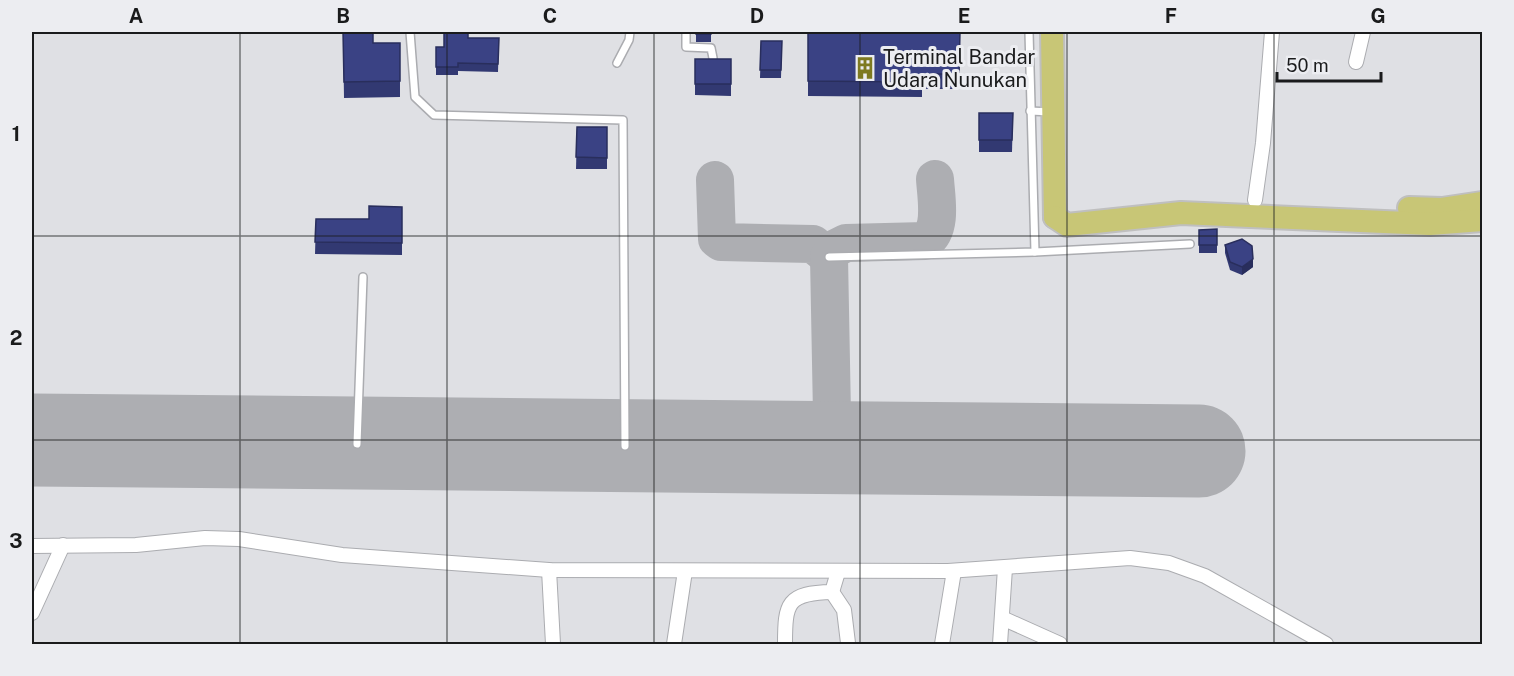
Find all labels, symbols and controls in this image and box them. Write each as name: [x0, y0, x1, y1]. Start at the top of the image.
text: A: [129, 4, 143, 28]
text: B: [336, 4, 350, 28]
text: C: [543, 4, 557, 28]
text: D: [750, 4, 764, 28]
text: E: [958, 4, 970, 28]
text: F: [1165, 4, 1177, 28]
text: G: [1370, 4, 1386, 28]
place label: Terminal Bandar Udara Nunukan: [883, 45, 1035, 92]
scale bar: [1277, 45, 1380, 83]
building icon: Terminal Bandar Udara Nunukan: [852, 55, 878, 81]
text: 50 m: [1286, 55, 1329, 76]
text: 1: [12, 122, 20, 146]
text: 2: [10, 326, 22, 350]
text: 3: [9, 529, 23, 553]

